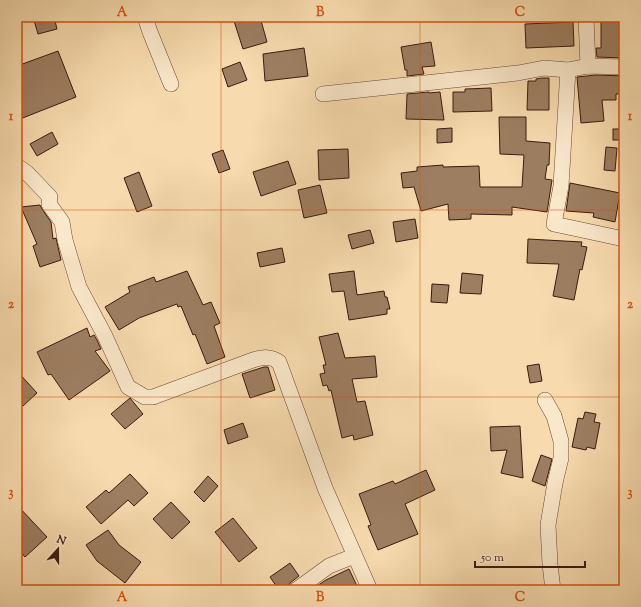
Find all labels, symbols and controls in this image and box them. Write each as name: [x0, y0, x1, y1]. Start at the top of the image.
text: A: [117, 4, 128, 22]
text: B: [316, 4, 325, 22]
text: C: [515, 4, 525, 22]
text: 1: [9, 108, 14, 126]
text: 1: [628, 108, 633, 126]
text: 2: [8, 296, 15, 314]
text: 2: [627, 296, 634, 314]
text: 3: [8, 484, 14, 502]
text: 3: [627, 484, 633, 502]
north arrow: [38, 529, 78, 569]
text: N: [53, 531, 68, 550]
scale bar: [475, 543, 585, 569]
text: 50 m: [480, 549, 504, 567]
text: A: [117, 589, 128, 607]
text: B: [316, 589, 325, 607]
text: C: [515, 589, 525, 607]

